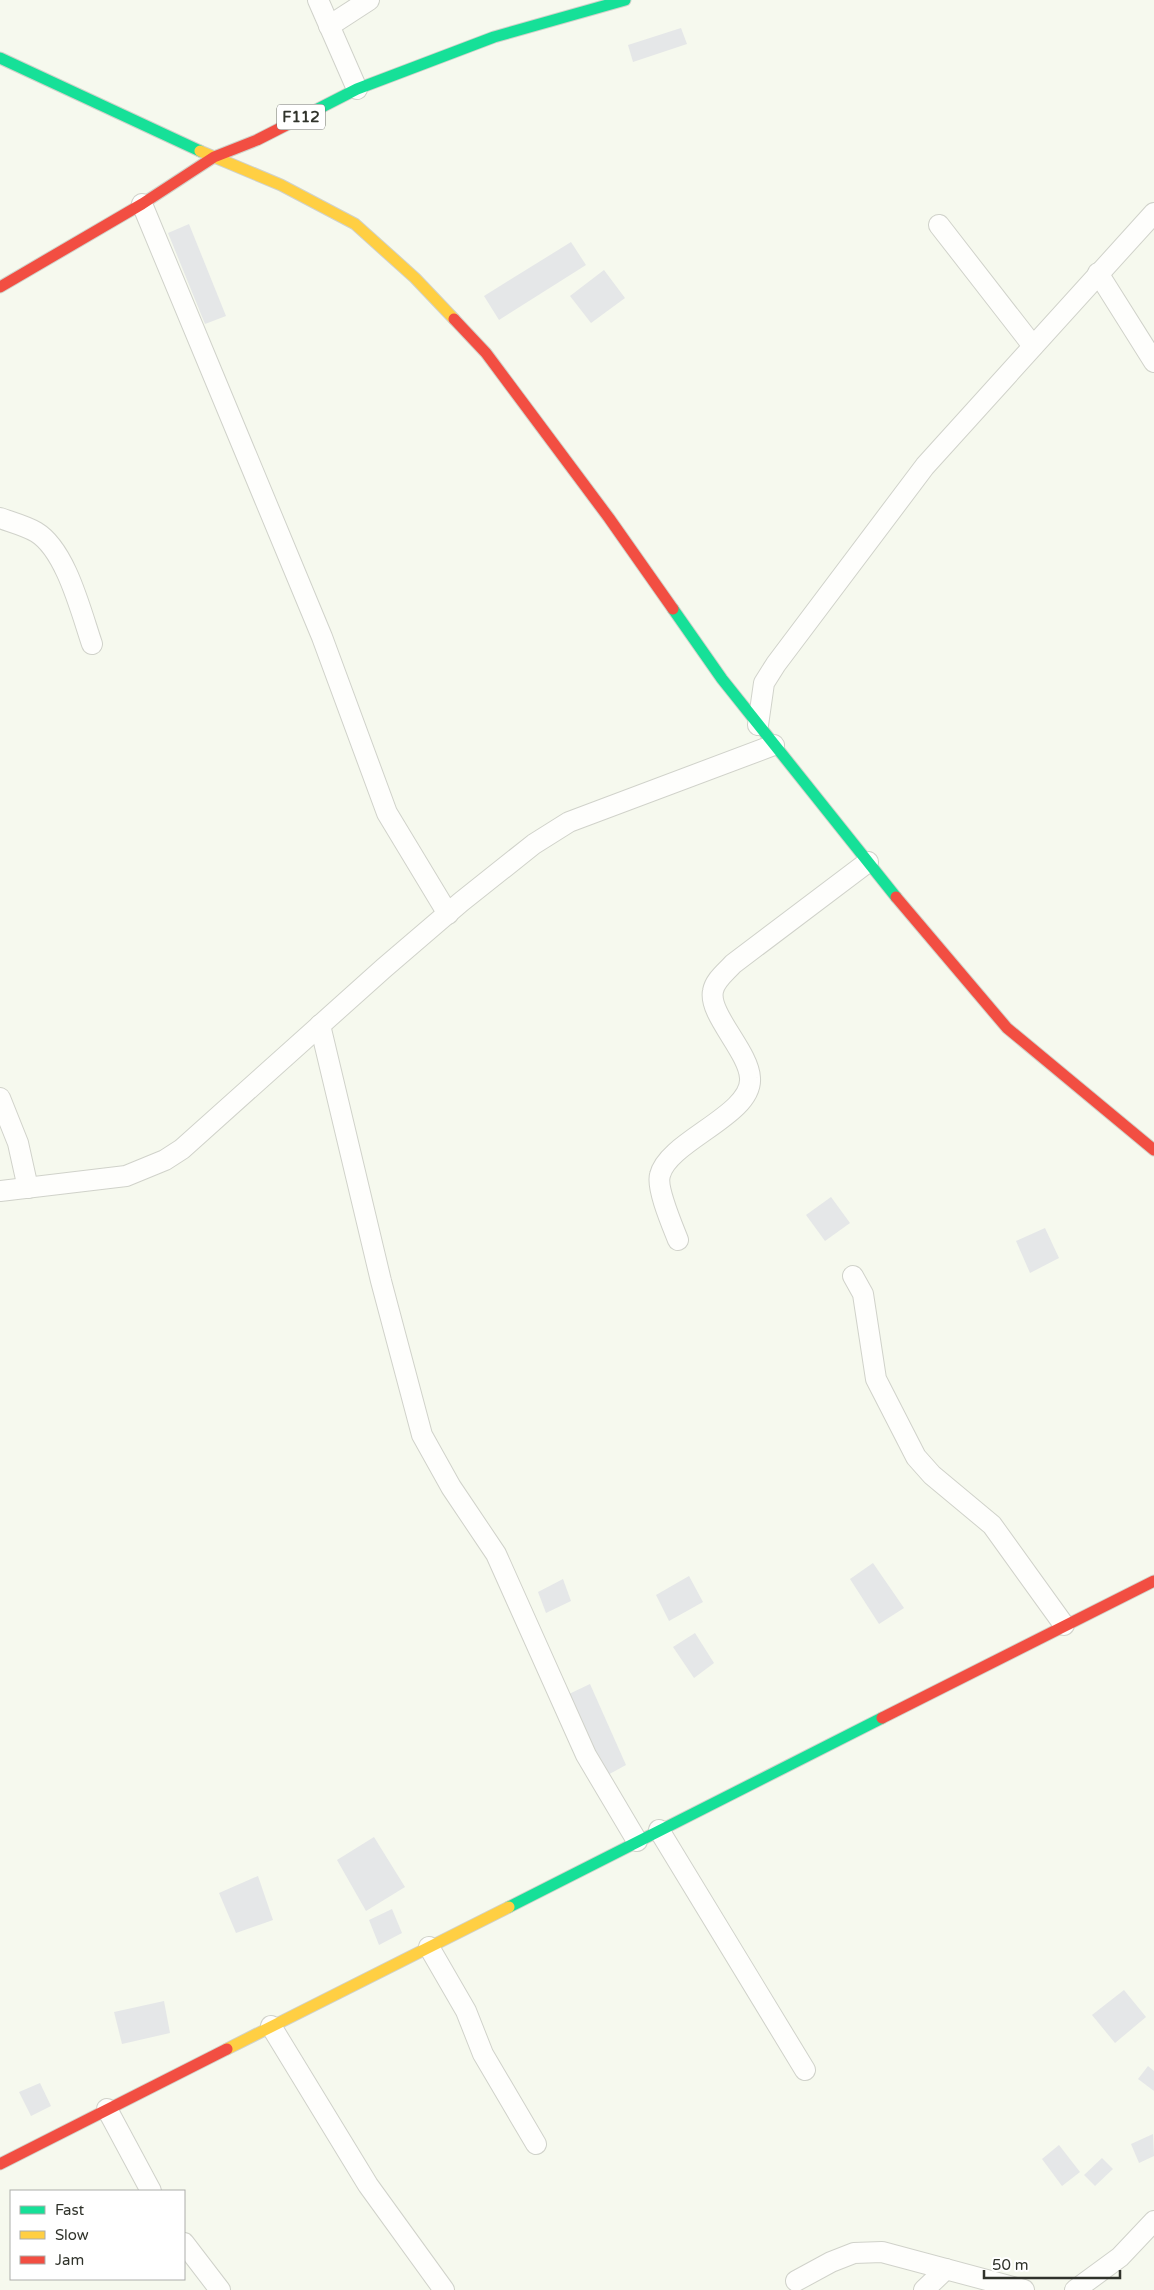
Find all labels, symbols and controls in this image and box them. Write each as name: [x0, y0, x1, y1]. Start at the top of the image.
road number: F112: [277, 104, 325, 130]
legend: [10, 2190, 185, 2280]
text: Fast: [55, 2201, 85, 2219]
text: Slow: [55, 2226, 89, 2244]
scale bar: [984, 2248, 1120, 2280]
text: Jam: [55, 2251, 84, 2269]
text: 50 m: [992, 2256, 1029, 2274]

